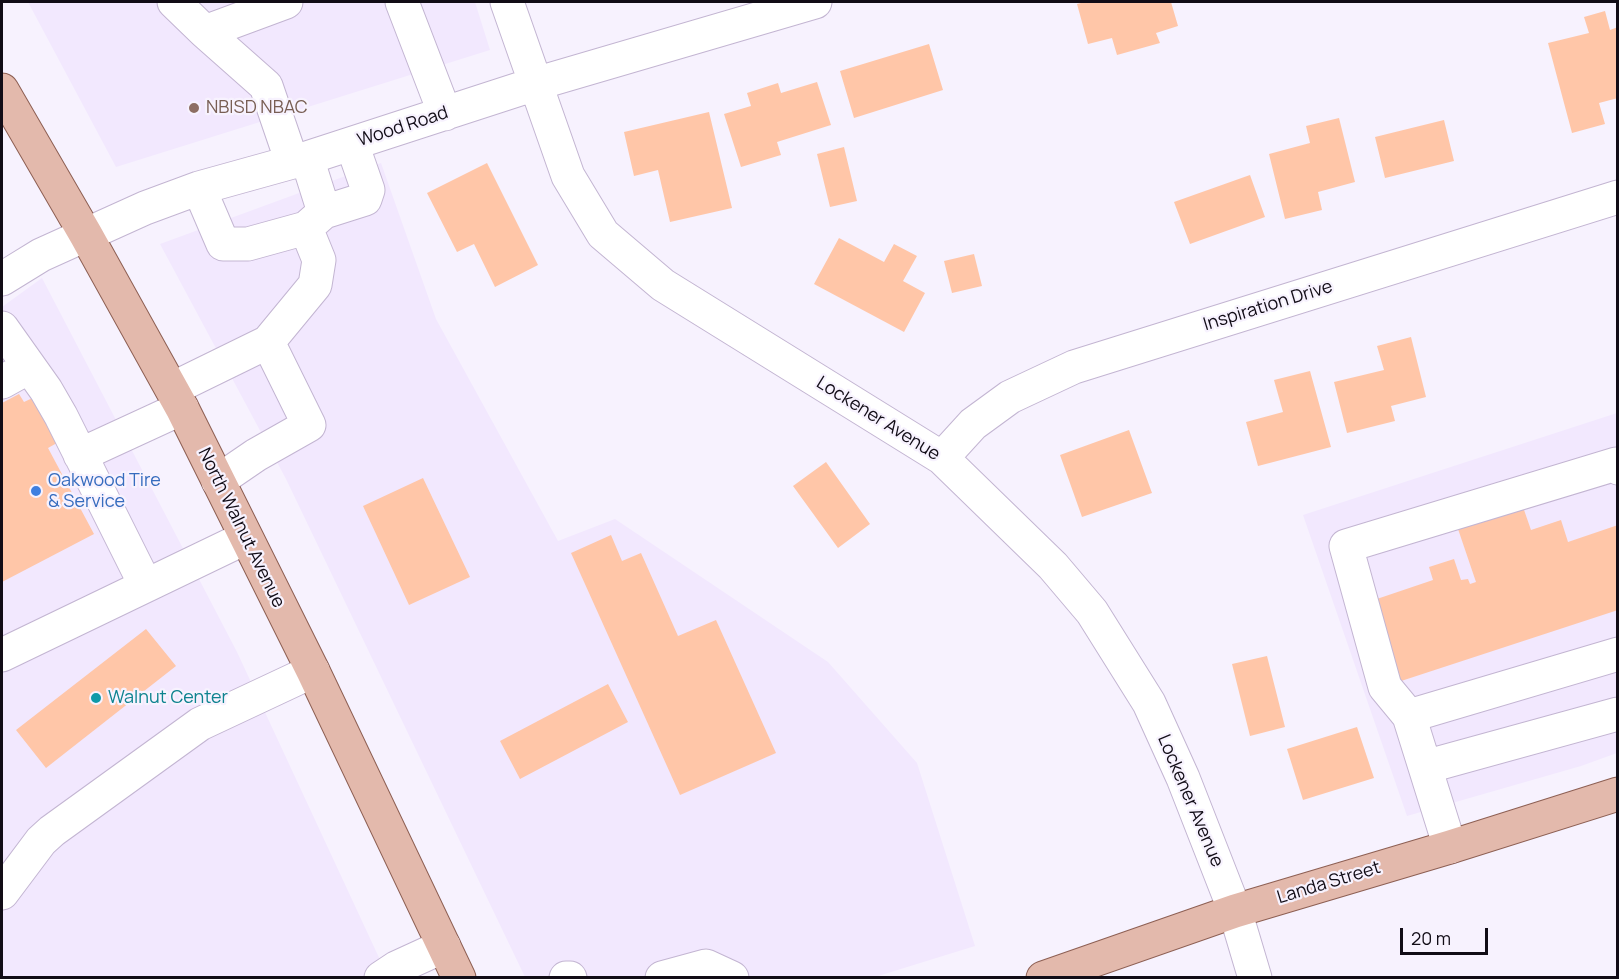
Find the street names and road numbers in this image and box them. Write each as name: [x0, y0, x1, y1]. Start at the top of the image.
street label: Wood Road: [355, 102, 451, 152]
street label: Inspiration Drive: [1201, 276, 1335, 336]
street label: Lockener Avenue: [812, 372, 944, 466]
street label: North Walnut Avenue: [193, 445, 289, 611]
street label: Lockener Avenue: [1152, 732, 1228, 870]
street label: Landa Street: [1275, 857, 1383, 909]

